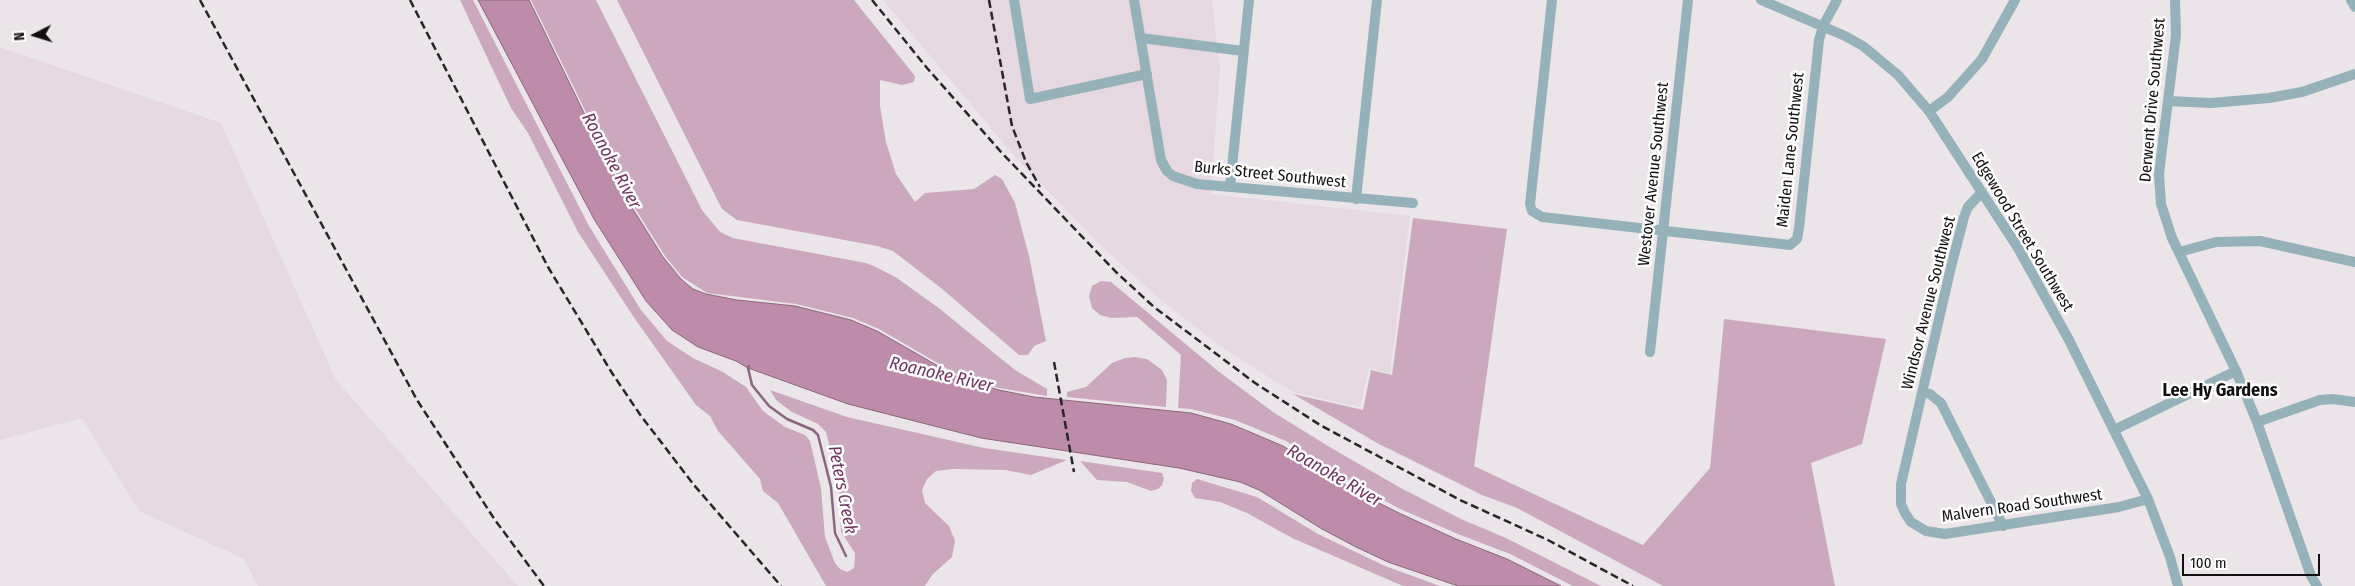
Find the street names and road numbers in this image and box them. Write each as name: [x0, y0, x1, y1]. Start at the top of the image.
street label: Derwent Drive Southwest: [2136, 17, 2170, 183]
street label: Maiden Lane Southwest: [1773, 72, 1809, 228]
street label: Westover Avenue Southwest: [1635, 81, 1673, 267]
street label: Edgewood Street Southwest: [1967, 149, 2077, 315]
street label: Burks Street Southwest: [1193, 157, 1347, 193]
street label: Windsor Avenue Southwest: [1898, 214, 1960, 392]
street label: Malvern Road Southwest: [1941, 485, 2103, 527]

